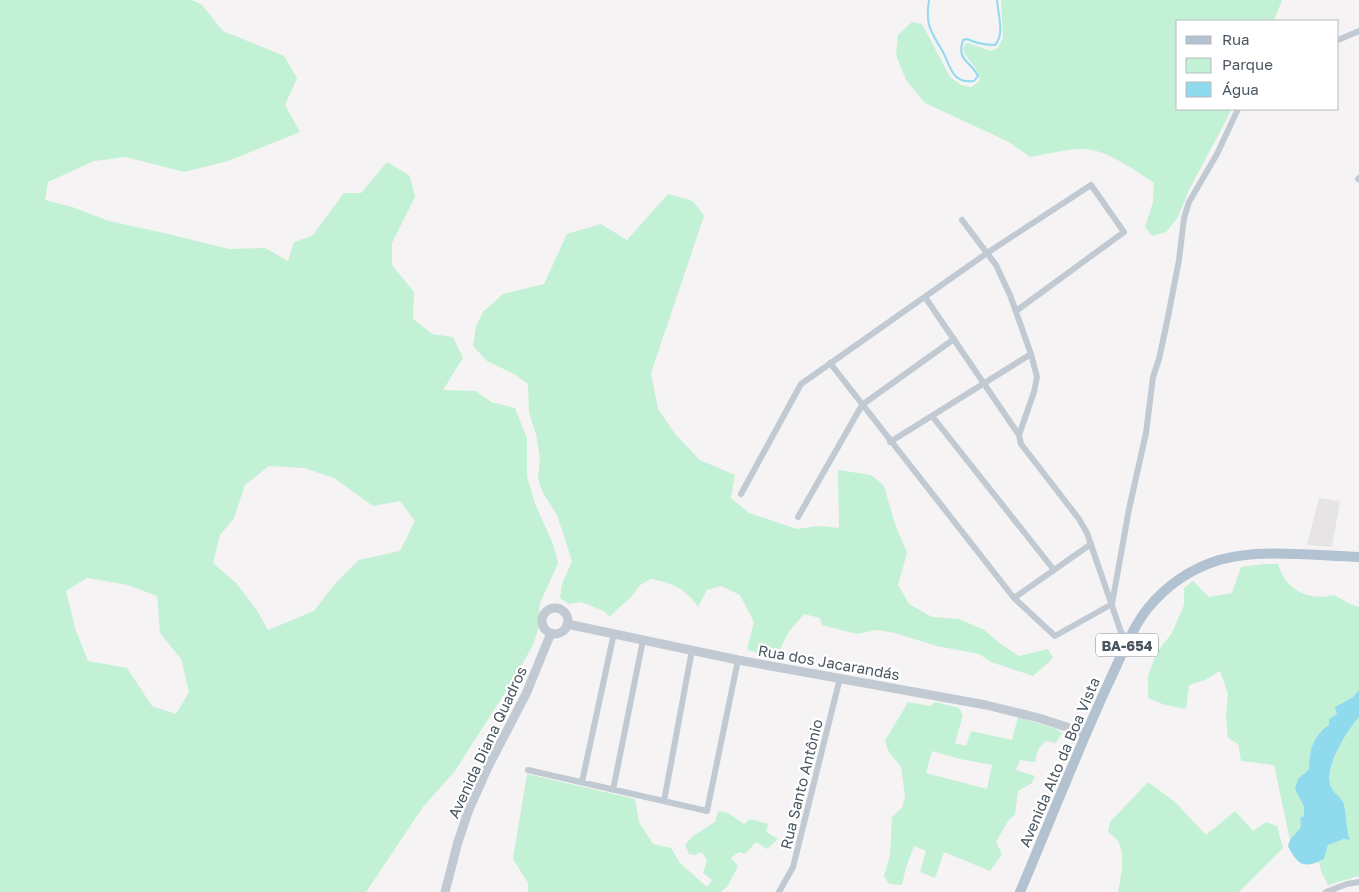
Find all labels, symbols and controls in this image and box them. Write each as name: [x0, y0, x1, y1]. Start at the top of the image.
legend: [1176, 20, 1339, 110]
text: Rua: [1222, 30, 1249, 48]
text: Parque: [1222, 55, 1273, 73]
text: Água: [1222, 80, 1259, 98]
road number: BA-654: [1096, 634, 1158, 656]
street label: Rua dos Jacarandás: [757, 641, 901, 683]
street label: Avenida Diana Quadros: [444, 663, 530, 821]
street label: Avenida Alto da Boa Vista: [1015, 674, 1103, 850]
street label: Rua Santo Antônio: [776, 717, 826, 851]

